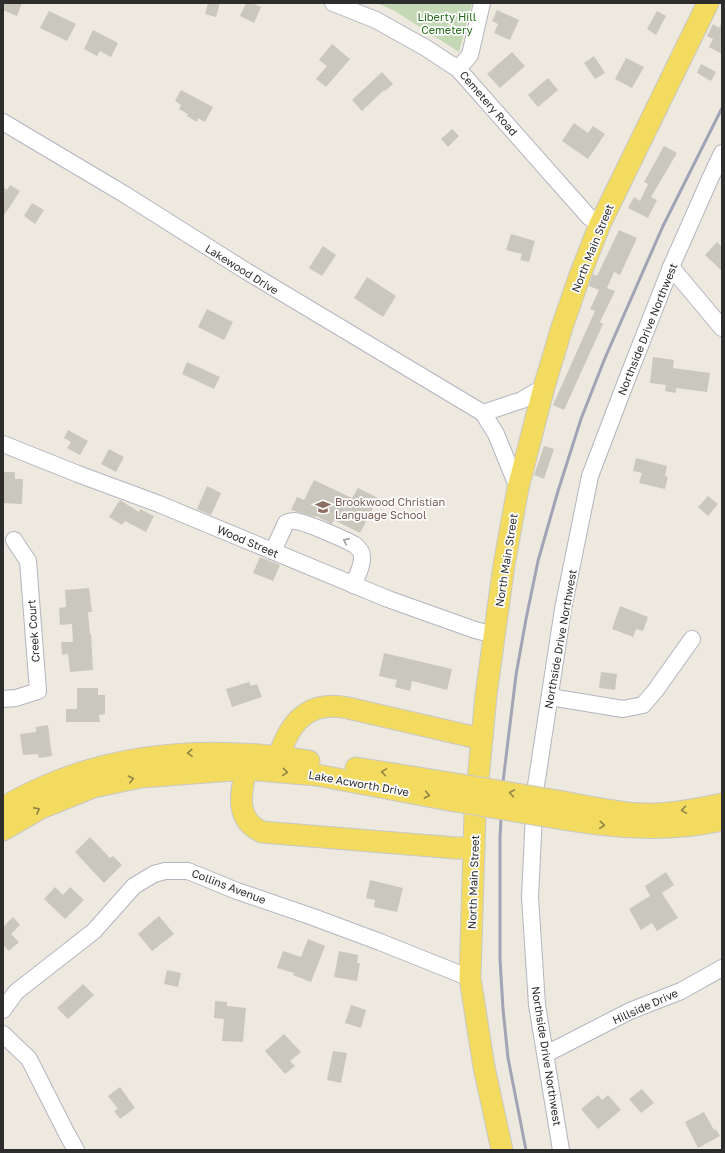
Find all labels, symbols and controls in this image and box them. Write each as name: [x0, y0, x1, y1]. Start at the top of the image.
park label: Liberty Hill Cemetery: [418, 10, 477, 36]
street label: Cemetery Road: [457, 68, 521, 138]
street label: North Main Street: [568, 202, 616, 294]
street label: Lakewood Drive: [203, 241, 281, 297]
street label: Northside Drive Northwest: [615, 261, 679, 397]
place label: Brookwood Christian Language School: [335, 495, 445, 521]
school or university icon: Brookwood Christian Language School: [314, 498, 332, 516]
street label: North Main Street: [492, 513, 520, 607]
street label: Wood Street: [215, 522, 281, 560]
one-way arrow: [343, 538, 350, 546]
street label: Northside Drive Northwest: [541, 568, 579, 710]
street label: Creek Court: [24, 599, 42, 663]
one-way arrow: [187, 749, 193, 757]
one-way arrow: [282, 767, 288, 776]
street label: Lake Acworth Drive: [308, 768, 410, 798]
one-way arrow: [381, 768, 387, 777]
one-way arrow: [128, 776, 134, 784]
one-way arrow: [509, 789, 515, 798]
one-way arrow: [424, 791, 430, 799]
one-way arrow: [681, 805, 687, 814]
one-way arrow: [33, 808, 40, 815]
one-way arrow: [599, 820, 605, 829]
street label: North Main Street: [465, 835, 481, 929]
street label: Collins Avenue: [190, 866, 268, 906]
street label: Northside Drive Northwest: [530, 985, 564, 1127]
street label: Hillside Drive: [610, 986, 680, 1026]

